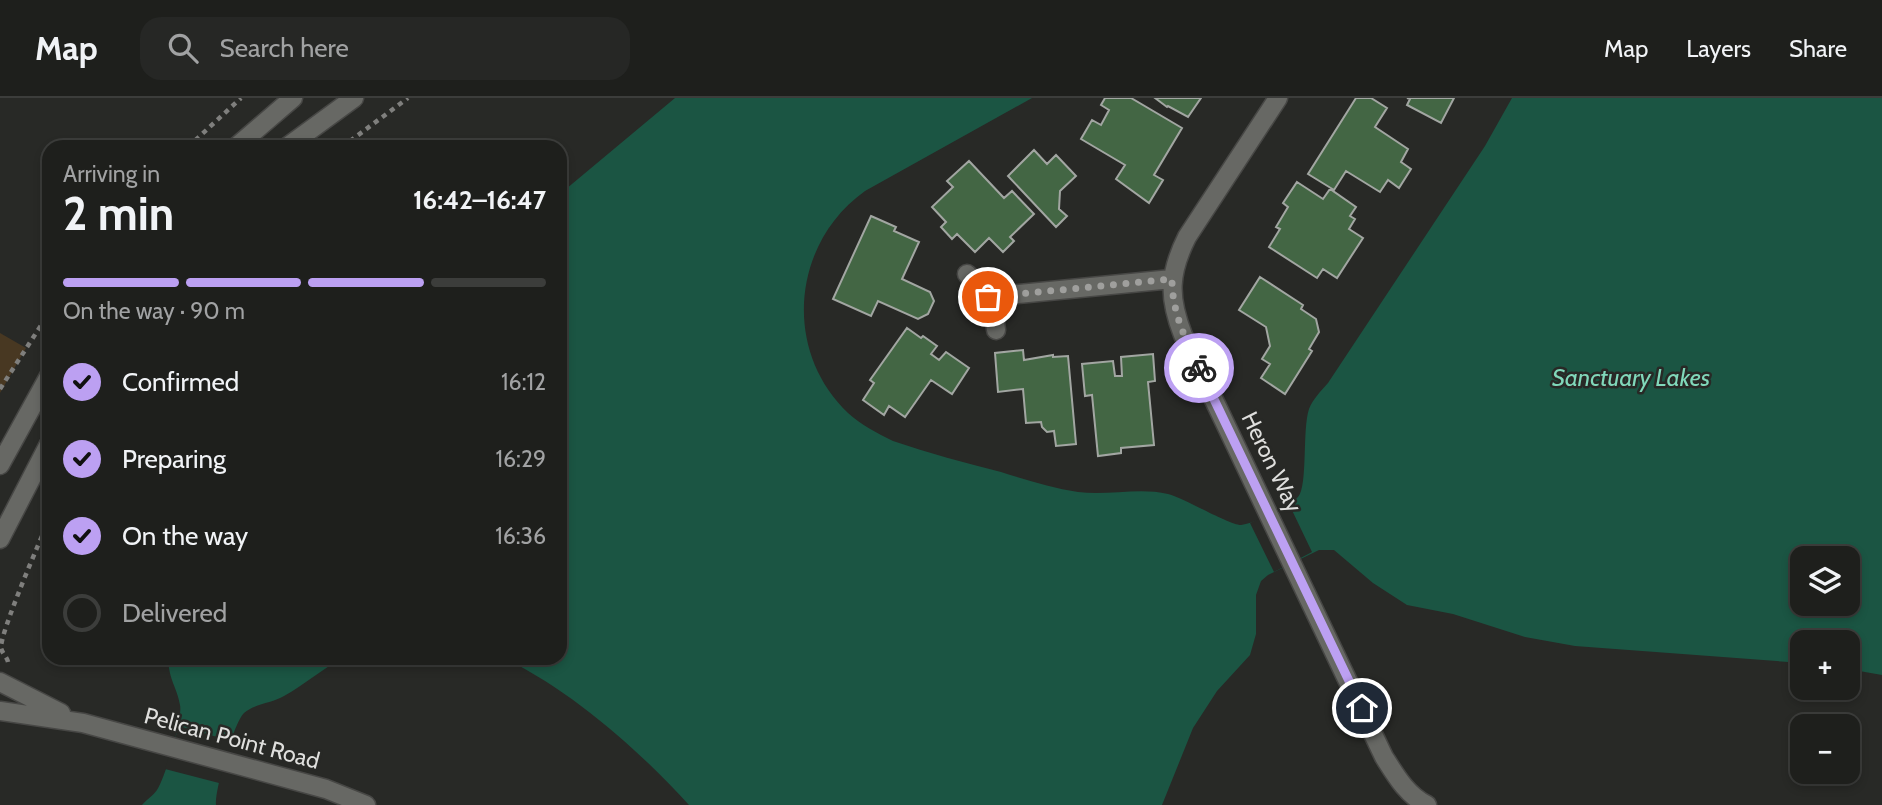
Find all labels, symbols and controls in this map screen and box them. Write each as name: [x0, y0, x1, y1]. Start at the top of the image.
search box: [140, 17, 630, 80]
text: Map: [35, 28, 98, 68]
icon: search: [164, 29, 202, 67]
text: Search here: [220, 32, 349, 64]
text: Map: [1604, 34, 1648, 63]
text: Layers: [1686, 34, 1751, 63]
text: Share: [1789, 34, 1847, 63]
text: Arriving in: [63, 160, 160, 188]
text: 16:42–16:47: [413, 184, 546, 216]
text: 2 min: [63, 186, 174, 242]
pin: [958, 267, 1018, 327]
icon: bag: [969, 278, 1007, 316]
text: On the way · 90 m: [63, 297, 245, 325]
courier: [1164, 333, 1234, 403]
icon: bike: [1180, 349, 1218, 387]
icon: check: [63, 363, 101, 401]
water label: Sanctuary Lakes: [1552, 363, 1710, 392]
text: Confirmed: [122, 366, 239, 398]
text: 16:12: [501, 368, 546, 396]
street label: Heron Way: [1236, 407, 1309, 517]
icon: check: [63, 440, 101, 478]
text: Preparing: [122, 443, 226, 475]
text: 16:29: [496, 445, 546, 473]
icon: check: [63, 517, 101, 555]
text: On the way: [122, 520, 248, 552]
text: 16:36: [495, 522, 546, 550]
map controls: [1790, 546, 1860, 784]
button: layers: [1790, 546, 1860, 616]
text: Delivered: [122, 597, 227, 629]
button: +: [1790, 630, 1860, 700]
pin: [1332, 678, 1392, 738]
icon: home: [1343, 689, 1381, 727]
street label: Pelican Point Road: [141, 701, 323, 775]
button: −: [1790, 714, 1860, 784]

